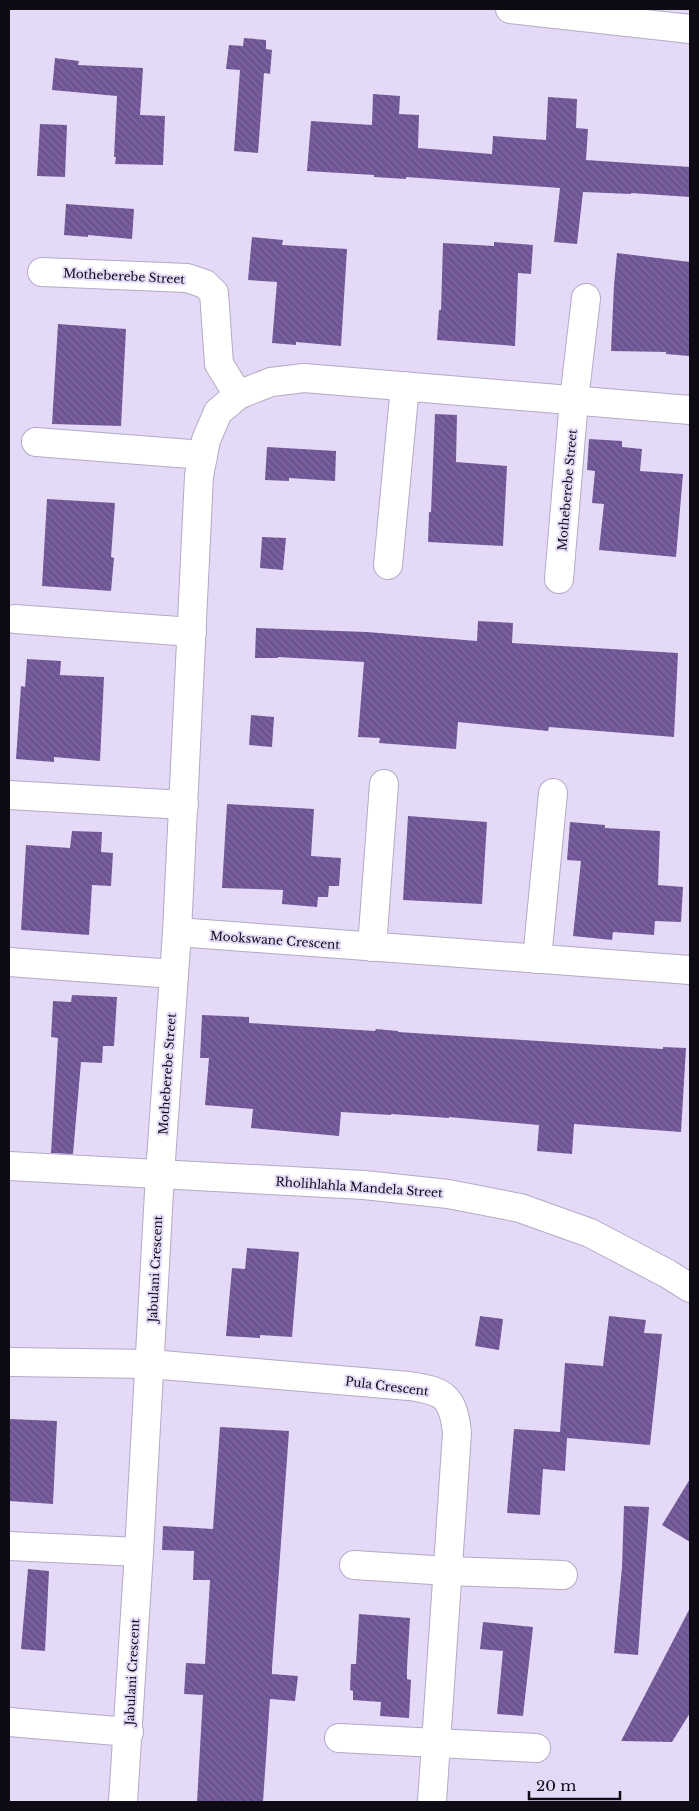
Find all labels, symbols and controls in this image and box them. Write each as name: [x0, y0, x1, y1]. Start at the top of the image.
street label: Motheberebe Street: [63, 265, 186, 287]
street label: Motheberebe Street: [554, 428, 580, 551]
street label: Mookswane Crescent: [210, 928, 341, 952]
street label: Motheberebe Street: [155, 1012, 179, 1135]
street label: Rholihlahla Mandela Street: [275, 1174, 443, 1200]
street label: Jabulani Crescent: [145, 1215, 165, 1325]
street label: Pula Crescent: [344, 1373, 430, 1399]
street label: Jabulani Crescent: [122, 1618, 142, 1728]
scale bar: [529, 1768, 620, 1800]
text: 20 m: [536, 1776, 576, 1795]

